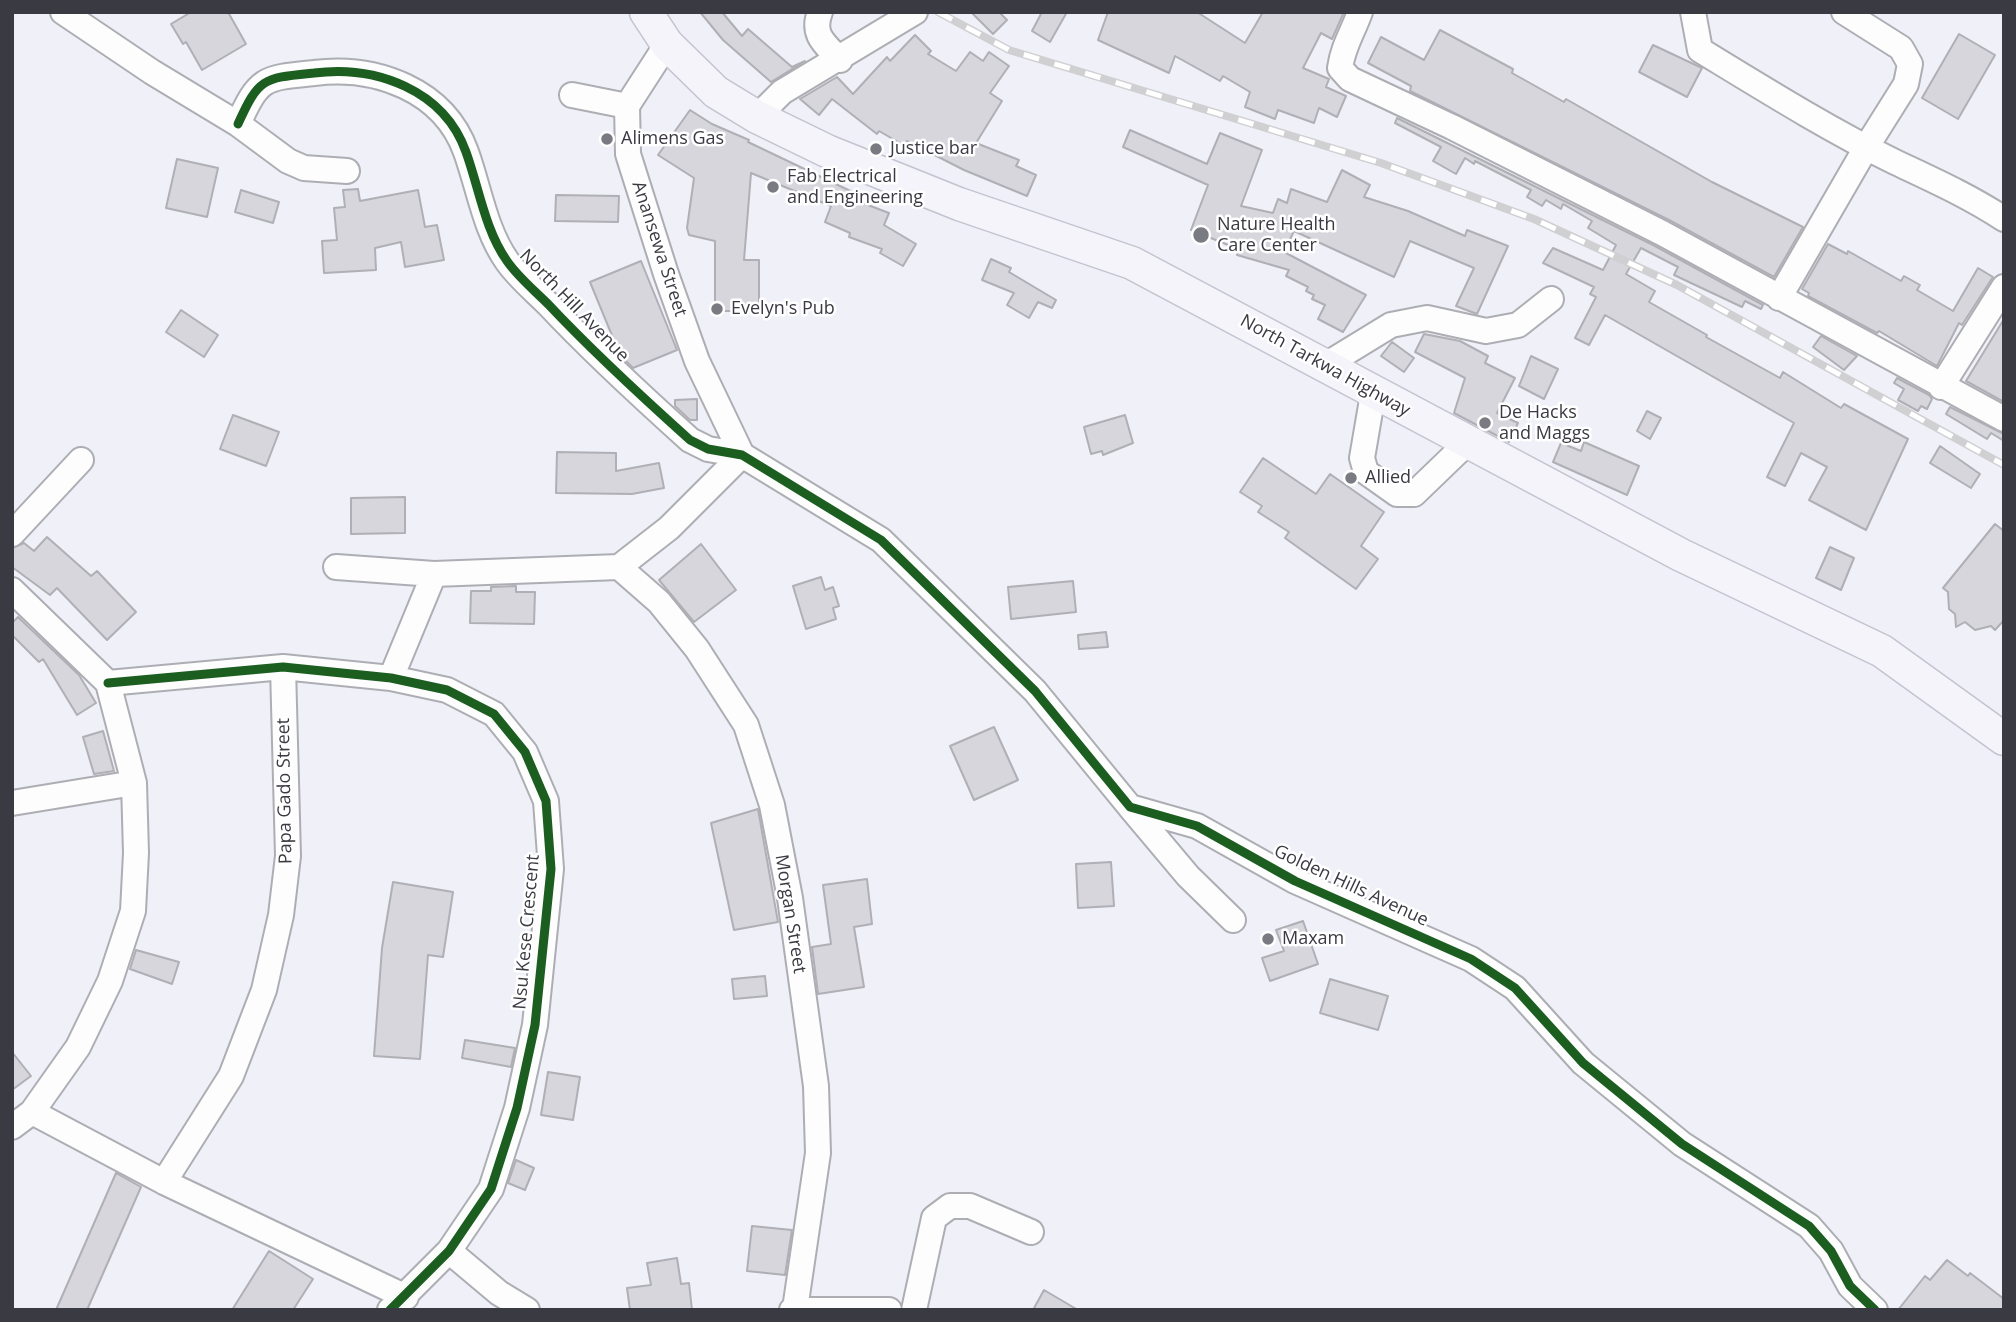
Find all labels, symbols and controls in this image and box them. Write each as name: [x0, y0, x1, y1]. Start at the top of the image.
place label: Alimens Gas: [621, 128, 724, 150]
marker: Alimens Gas: [599, 131, 615, 147]
place label: Justice bar: [890, 138, 977, 160]
marker: Justice bar: [868, 141, 884, 157]
place label: Fab Electrical and Engineering: [787, 166, 923, 208]
street label: Anansewa Street: [627, 179, 691, 319]
marker: Fab Electrical and Engineering: [765, 179, 781, 195]
place label: Nature Health Care Center: [1217, 214, 1336, 256]
marker: Nature Health Care Center: [1191, 225, 1211, 245]
street label: North Hill Avenue: [515, 245, 633, 367]
place label: Evelyn's Pub: [731, 298, 835, 320]
marker: Evelyn's Pub: [709, 301, 725, 317]
street label: North Tarkwa Highway: [1236, 310, 1414, 422]
place label: De Hacks and Maggs: [1499, 402, 1590, 444]
marker: De Hacks and Maggs: [1477, 415, 1493, 431]
place label: Allied: [1365, 467, 1411, 489]
marker: Allied: [1343, 470, 1359, 486]
street label: Papa Gado Street: [273, 718, 297, 864]
street label: Golden Hills Avenue: [1270, 841, 1432, 931]
street label: Nsu Kese Crescent: [509, 853, 545, 1011]
street label: Morgan Street: [770, 853, 810, 975]
place label: Maxam: [1282, 928, 1344, 950]
marker: Maxam: [1260, 931, 1276, 947]

